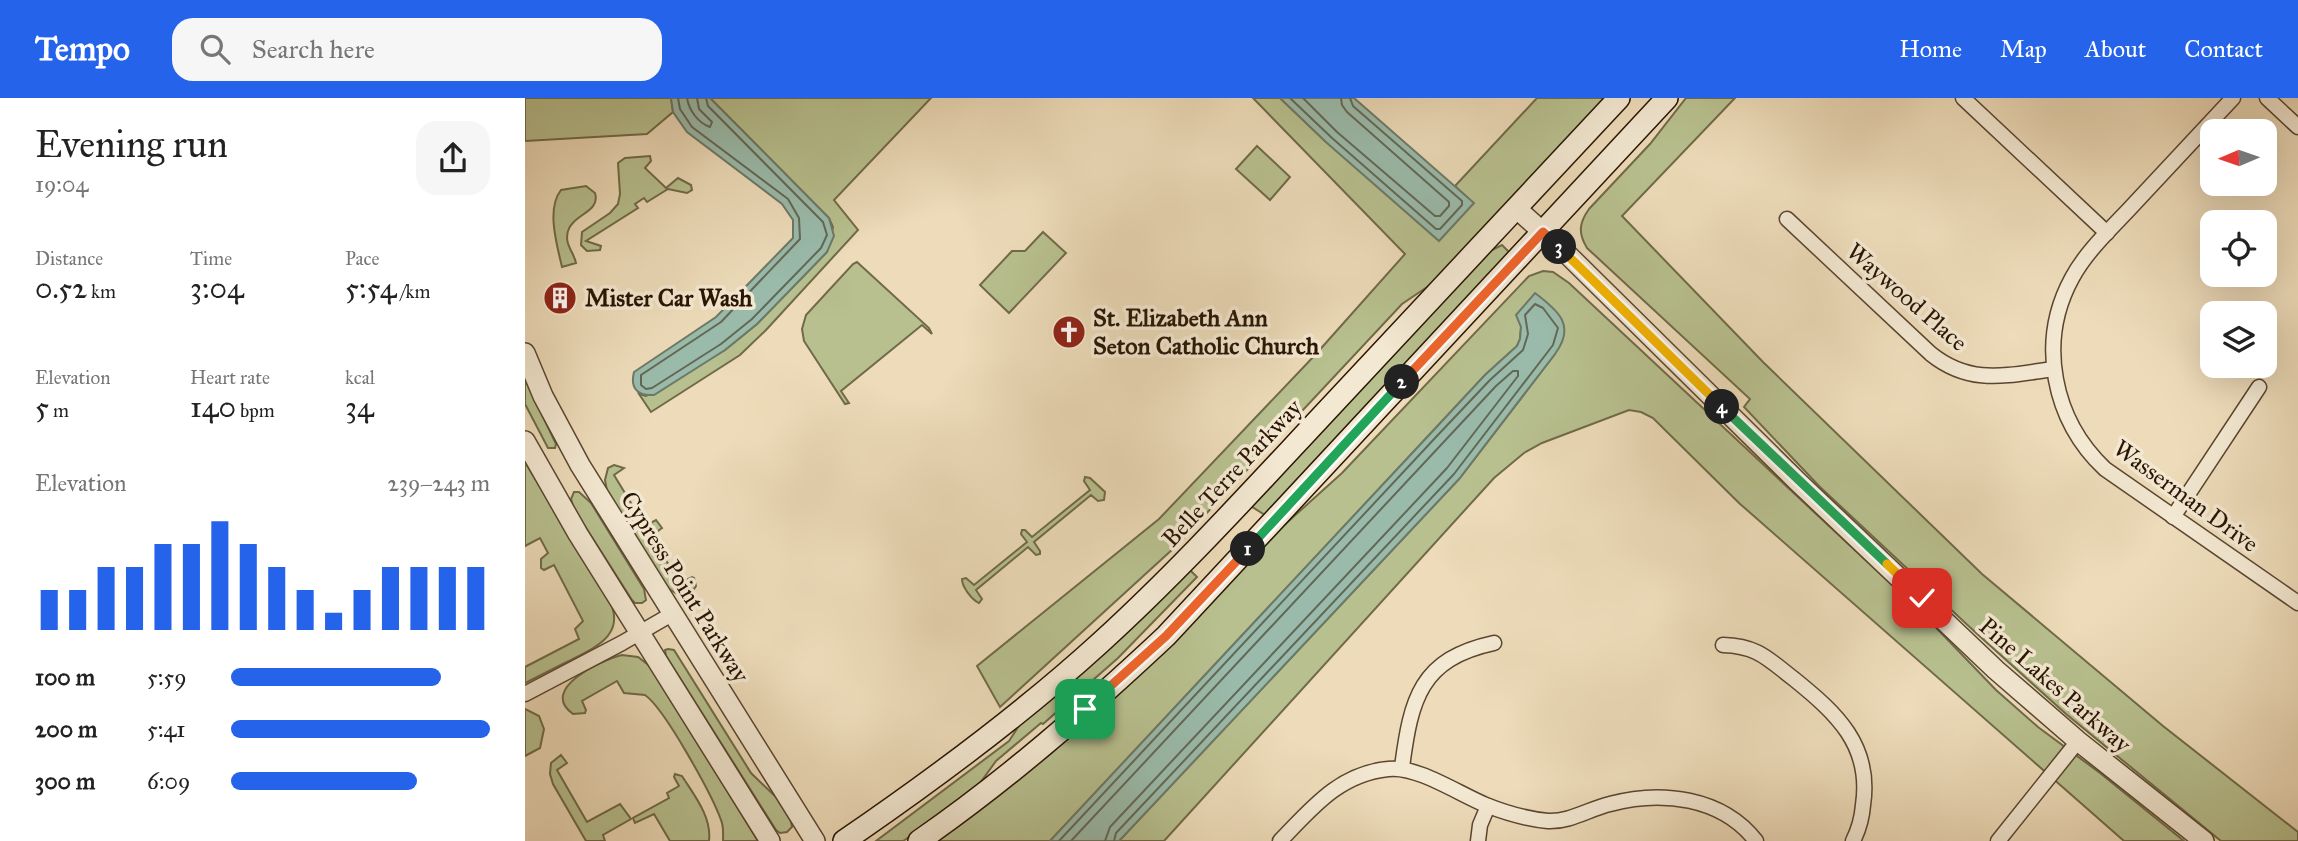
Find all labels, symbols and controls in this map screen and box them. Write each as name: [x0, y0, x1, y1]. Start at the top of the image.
search box: [172, 18, 662, 81]
text: Tempo: [35, 29, 130, 69]
icon: search: [196, 30, 234, 68]
text: Search here: [252, 33, 375, 65]
text: Home: [1899, 34, 1962, 64]
text: Map: [2000, 34, 2047, 64]
text: About: [2085, 34, 2146, 64]
text: Contact: [2184, 34, 2263, 64]
north arrow: [2200, 119, 2277, 196]
map controls: [2200, 119, 2277, 378]
text: Evening run: [35, 121, 228, 167]
button: share: [416, 121, 490, 195]
text: 19:04: [35, 170, 88, 198]
button: locate: [2200, 210, 2277, 287]
pin: 3: [1541, 230, 1577, 264]
text: 3: [1555, 235, 1562, 258]
street label: Waywood Place: [1840, 236, 1974, 358]
text: Distance: [35, 247, 103, 270]
text: Time: [190, 247, 232, 270]
text: Pace: [345, 247, 379, 270]
text: 0.52: [35, 270, 87, 306]
text: 3:04: [190, 270, 244, 306]
text: 5:54: [345, 270, 396, 306]
building icon: Mister Car Wash: [541, 279, 579, 317]
text: km: [87, 280, 116, 303]
text: /km: [396, 280, 430, 303]
place label: Mister Car Wash: [585, 283, 753, 313]
button: layers: [2200, 301, 2277, 378]
place label: St. Elizabeth Ann Seton Catholic Church: [1093, 303, 1320, 361]
church icon: St. Elizabeth Ann Seton Catholic Church: [1050, 313, 1088, 351]
pin: 2: [1385, 364, 1419, 400]
text: Elevation: [35, 366, 110, 389]
text: Heart rate: [190, 366, 270, 389]
text: kcal: [345, 366, 375, 389]
text: 2: [1397, 370, 1406, 393]
text: 5: [35, 389, 49, 425]
text: 140: [190, 389, 236, 425]
text: 34: [345, 389, 374, 425]
pin: 4: [1705, 390, 1739, 424]
street label: Belle Terre Parkway: [1156, 392, 1309, 553]
text: 4: [1716, 395, 1727, 418]
text: m: [49, 399, 69, 422]
text: bpm: [236, 399, 275, 422]
street label: Wasserman Drive: [2108, 433, 2264, 559]
text: Elevation: [35, 469, 126, 497]
text: 239–243 m: [387, 469, 490, 497]
street label: Cypress Point Parkway: [614, 486, 756, 689]
pin: 1: [1231, 532, 1265, 566]
text: 1: [1244, 537, 1251, 560]
pin: [1892, 568, 1952, 628]
icon: check: [1903, 579, 1941, 617]
street label: Pine Lakes Parkway: [1973, 611, 2138, 760]
text: 100 m: [35, 663, 95, 691]
text: 5:59: [147, 663, 187, 691]
pin: [1055, 679, 1115, 739]
icon: arrive: [1066, 690, 1104, 728]
text: 200 m: [35, 715, 97, 743]
text: 5:41: [147, 715, 185, 743]
text: 300 m: [35, 767, 95, 795]
text: 6:09: [147, 767, 190, 795]

